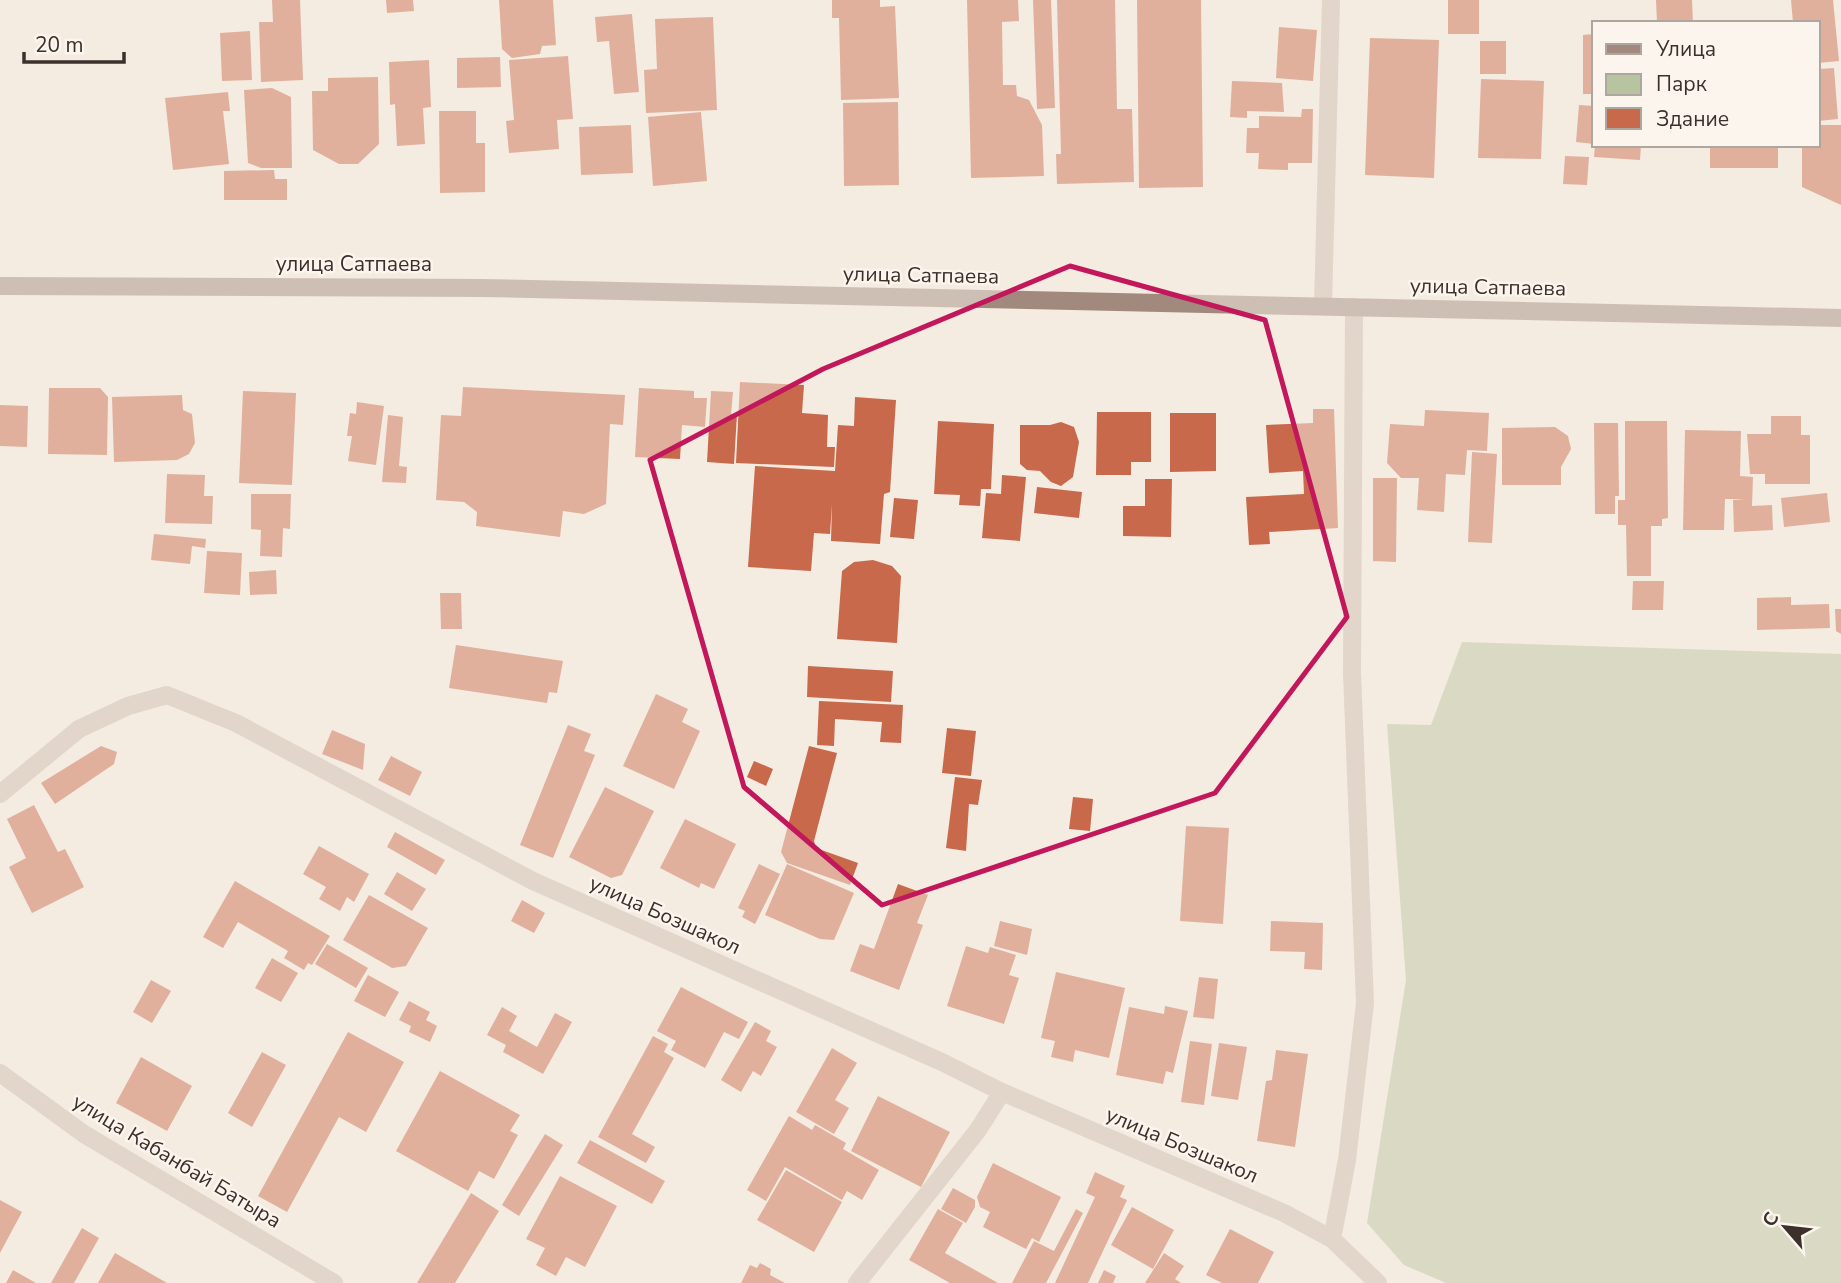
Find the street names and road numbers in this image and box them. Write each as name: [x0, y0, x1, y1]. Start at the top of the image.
street label: улица Сатпаева: [276, 250, 432, 278]
street label: улица Сатпаева: [843, 260, 999, 290]
street label: улица Сатпаева: [1410, 272, 1566, 302]
street label: улица Бозшакол: [585, 869, 745, 961]
street label: улица Кабанбай Батыра: [67, 1088, 287, 1234]
street label: улица Бозшакол: [1101, 1100, 1263, 1190]

